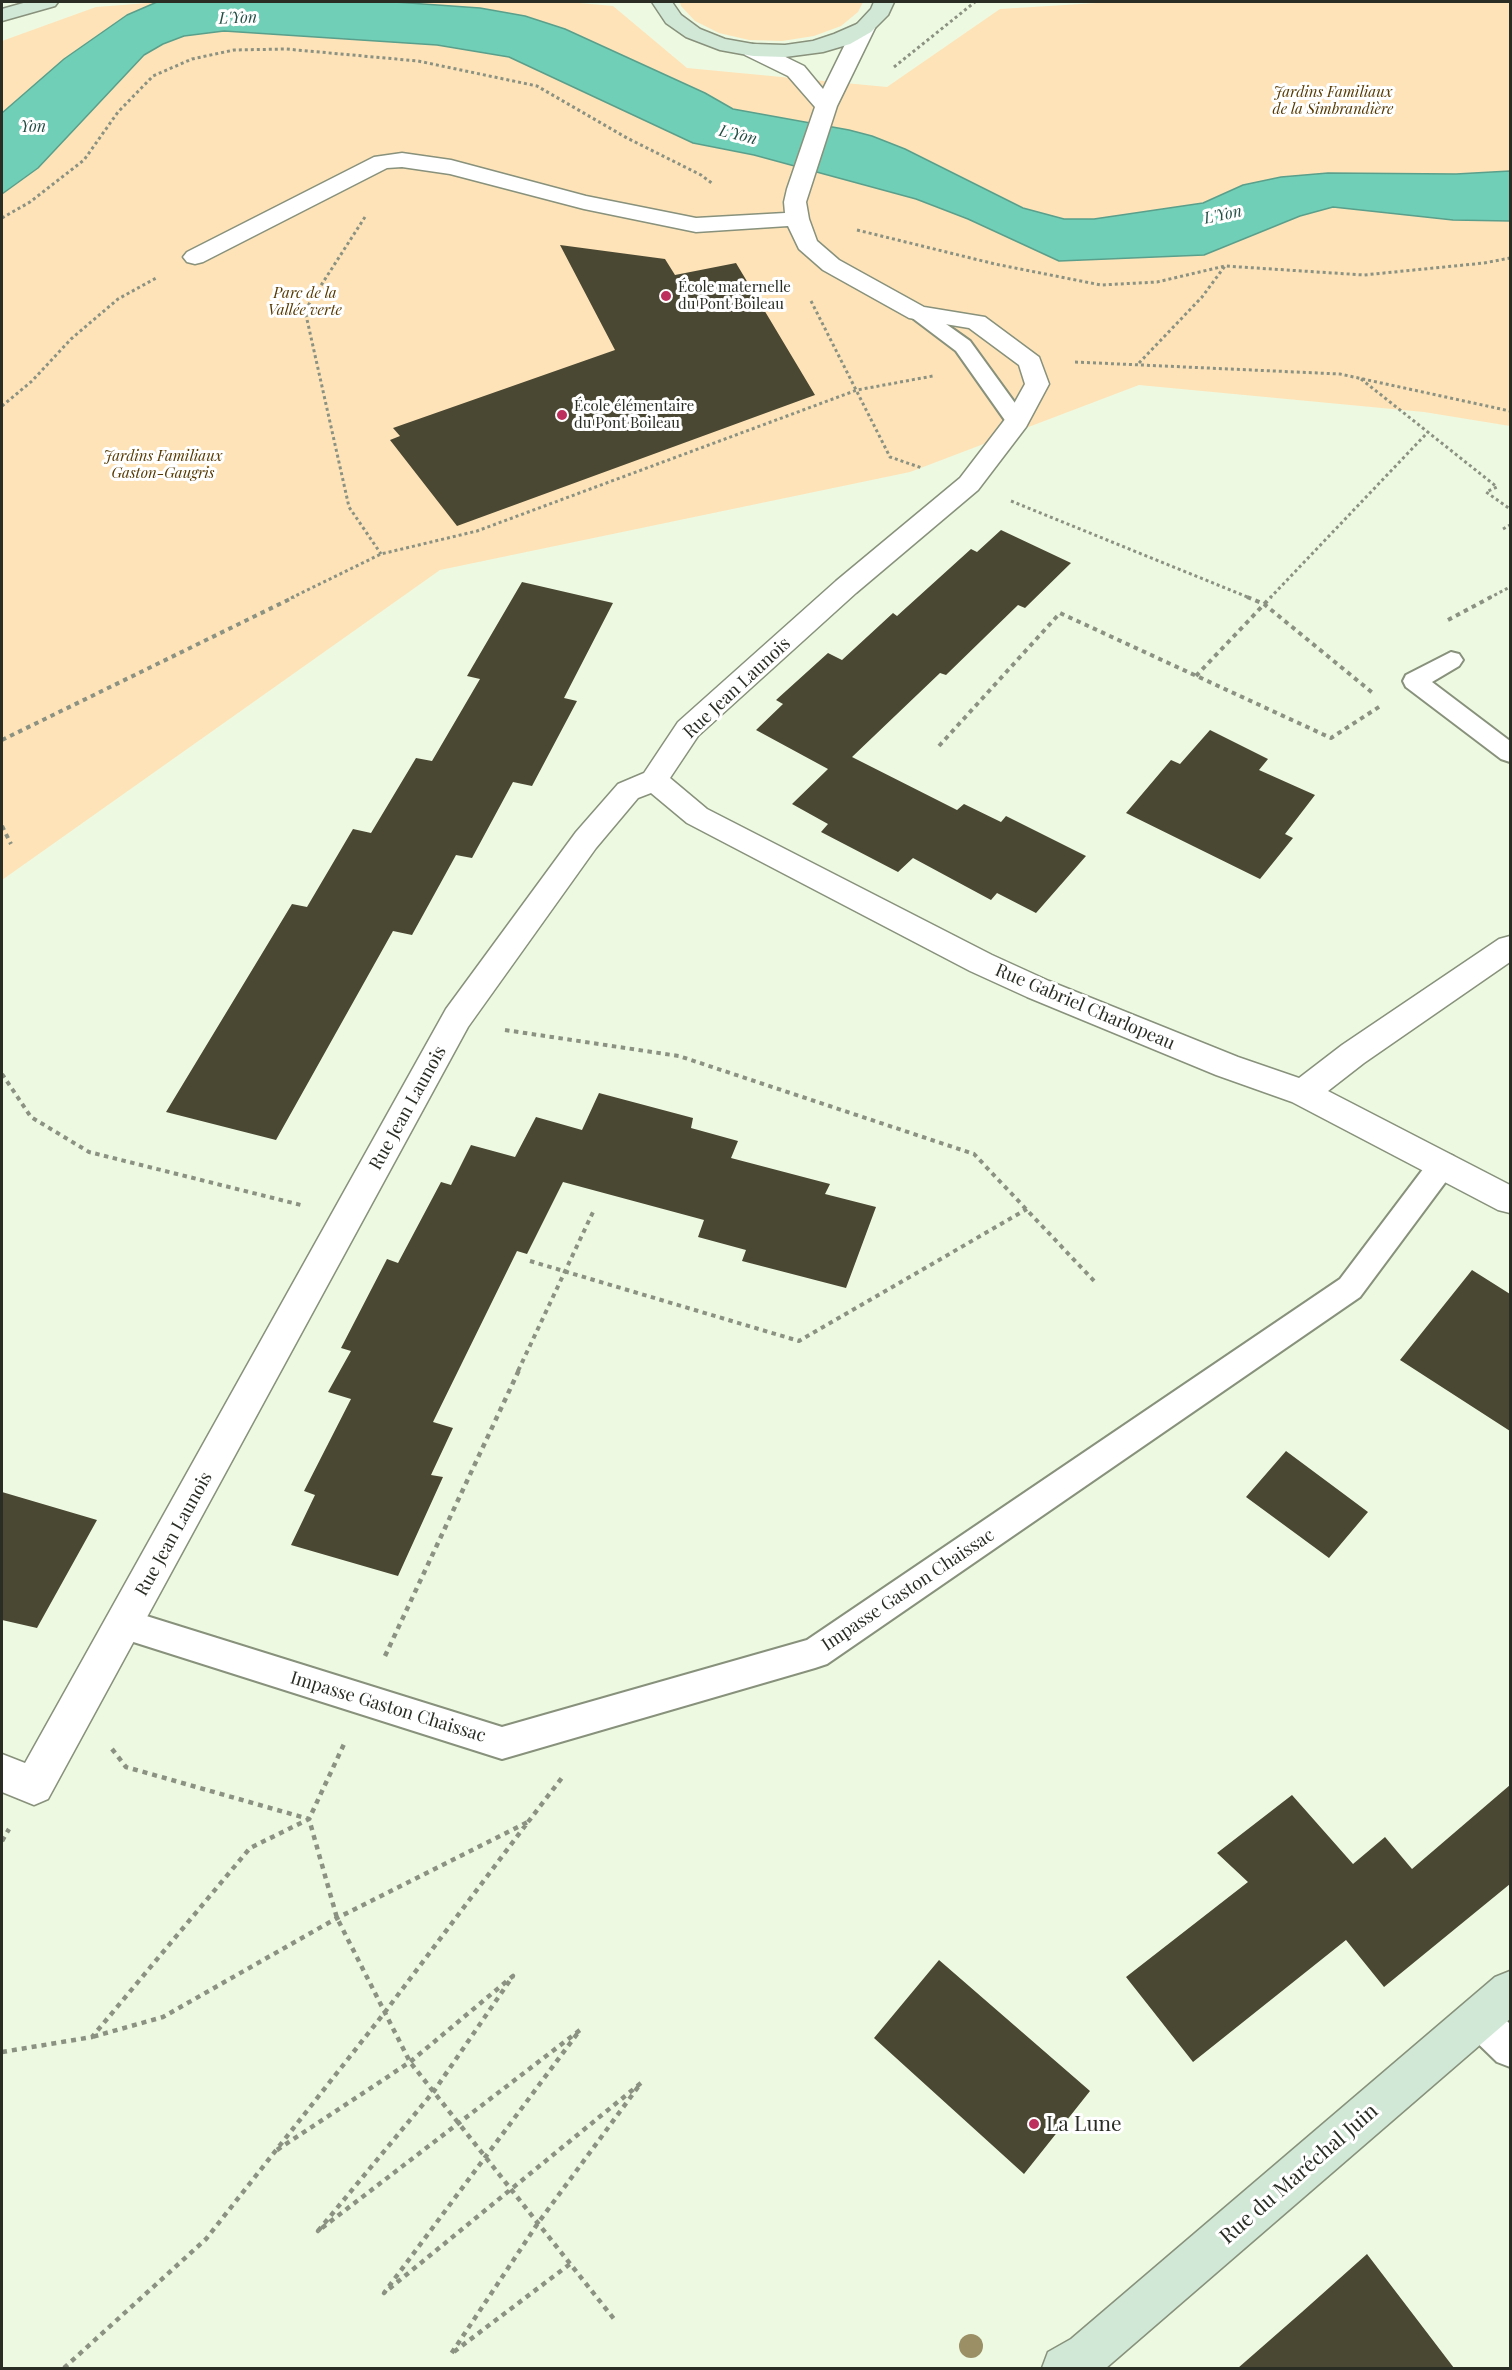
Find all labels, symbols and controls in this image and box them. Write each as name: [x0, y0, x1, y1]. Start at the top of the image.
water label: L'Yon: [218, 8, 258, 28]
park label: Jardins Familiaux de la Simbrandière: [1273, 83, 1393, 118]
water label: Yon: [20, 117, 46, 137]
water label: L'Yon: [717, 121, 759, 149]
water label: L'Yon: [1202, 202, 1244, 228]
place label: École maternelle du Pont Boileau: [678, 278, 791, 313]
park label: Parc de la Vallée verte: [268, 284, 342, 319]
marker: École maternelle du Pont Boileau: [659, 289, 673, 303]
place label: École élémentaire du Pont Boileau: [574, 397, 694, 432]
marker: École élémentaire du Pont Boileau: [555, 408, 569, 422]
park label: Jardins Familiaux Gaston-Gaugris: [103, 447, 223, 482]
street label: Rue Jean Launois: [679, 633, 795, 743]
street label: Rue Gabriel Charlopeau: [992, 959, 1178, 1055]
street label: Rue Jean Launois: [365, 1042, 451, 1174]
street label: Rue Jean Launois: [131, 1468, 217, 1600]
street label: Impasse Gaston Chaissac: [818, 1524, 998, 1656]
street label: Impasse Gaston Chaissac: [288, 1667, 488, 1747]
street label: Rue du Maréchal Juin: [1215, 2098, 1383, 2250]
place label: La Lune: [1046, 2111, 1122, 2137]
marker: La Lune: [1027, 2117, 1041, 2131]

